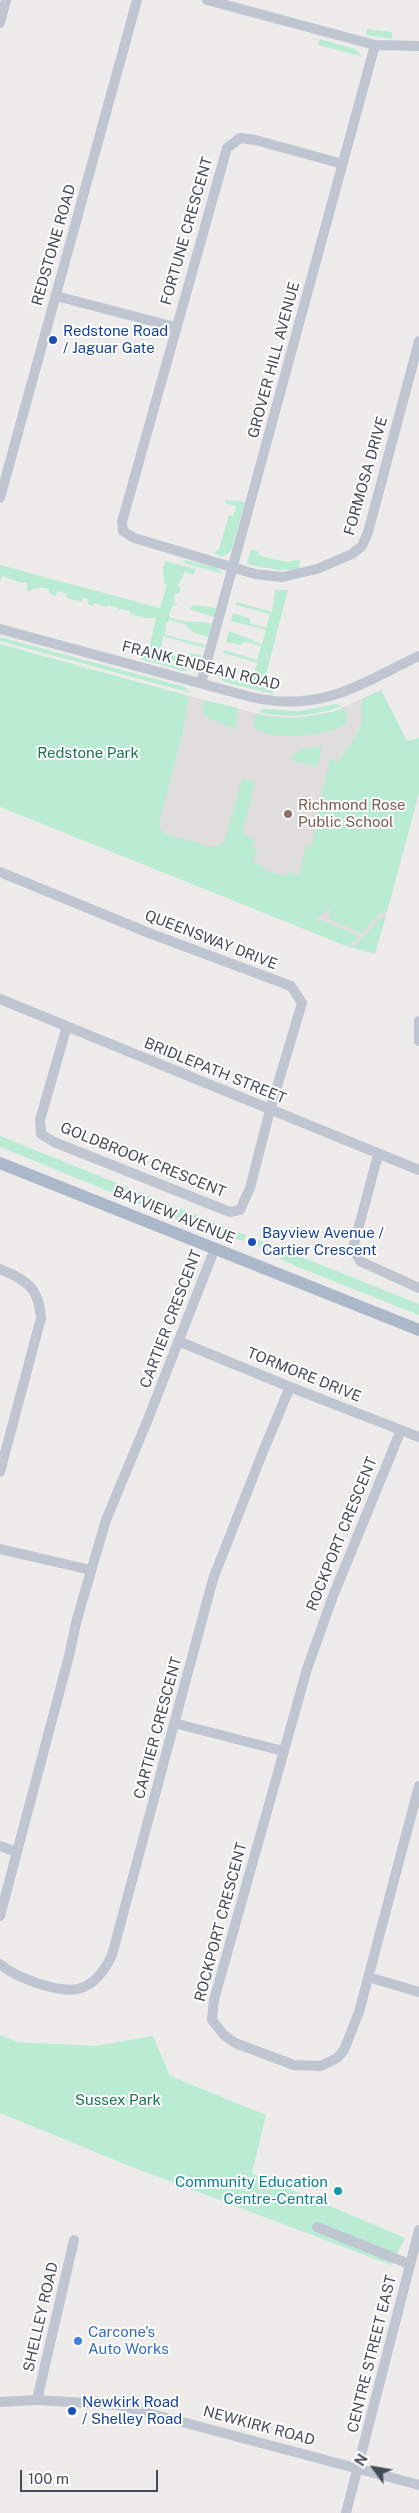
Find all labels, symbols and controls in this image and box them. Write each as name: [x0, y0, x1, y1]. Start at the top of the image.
street label: FORTUNE CRESCENT: [157, 155, 217, 307]
street label: REDSTONE ROAD: [28, 182, 80, 308]
street label: GROVER HILL AVENUE: [244, 280, 304, 440]
place label: Redstone Road / Jaguar Gate: [63, 322, 168, 357]
marker: Redstone Road / Jaguar Gate: [47, 334, 59, 346]
street label: FORMOSA DRIVE: [340, 415, 392, 537]
street label: FRANK ENDEAN ROAD: [120, 638, 282, 694]
park label: Redstone Park: [37, 744, 139, 762]
place label: Richmond Rose Public School: [298, 796, 406, 831]
marker: Richmond Rose Public School: [282, 808, 294, 820]
street label: QUEENSWAY DRIVE: [142, 906, 280, 974]
street label: BRIDLEPATH STREET: [141, 1034, 289, 1108]
street label: GOLDBROOK CRESCENT: [58, 1119, 228, 1201]
street label: BAYVIEW AVENUE: [110, 1182, 238, 1248]
place label: Bayview Avenue / Cartier Crescent: [262, 1224, 384, 1259]
marker: Bayview Avenue / Cartier Crescent: [246, 1236, 258, 1248]
street label: CARTIER CRESCENT: [136, 1247, 206, 1391]
street label: TORMORE DRIVE: [244, 1344, 364, 1406]
street label: ROCKPORT CRESCENT: [303, 1454, 381, 1614]
street label: CARTIER CRESCENT: [130, 1655, 186, 1801]
street label: ROCKPORT CRESCENT: [191, 1840, 251, 2004]
park label: Sussex Park: [75, 2091, 161, 2109]
place label: Community Education Centre-Central: [175, 2173, 328, 2208]
marker: Community Education Centre-Central: [332, 2185, 344, 2197]
street label: SHELLEY ROAD: [20, 2260, 62, 2374]
street label: CENTRE STREET EAST: [344, 2273, 400, 2435]
place label: Carcone's Auto Works: [88, 2323, 169, 2358]
marker: Carcone's Auto Works: [72, 2335, 84, 2347]
place label: Newkirk Road / Shelley Road: [82, 2393, 182, 2428]
street label: NEWKIRK ROAD: [201, 2402, 317, 2450]
marker: Newkirk Road / Shelley Road: [66, 2405, 78, 2417]
north arrow: [349, 2443, 399, 2493]
text: N: [352, 2451, 371, 2469]
scale bar: [22, 2460, 160, 2492]
text: 100 m: [28, 2470, 69, 2487]

